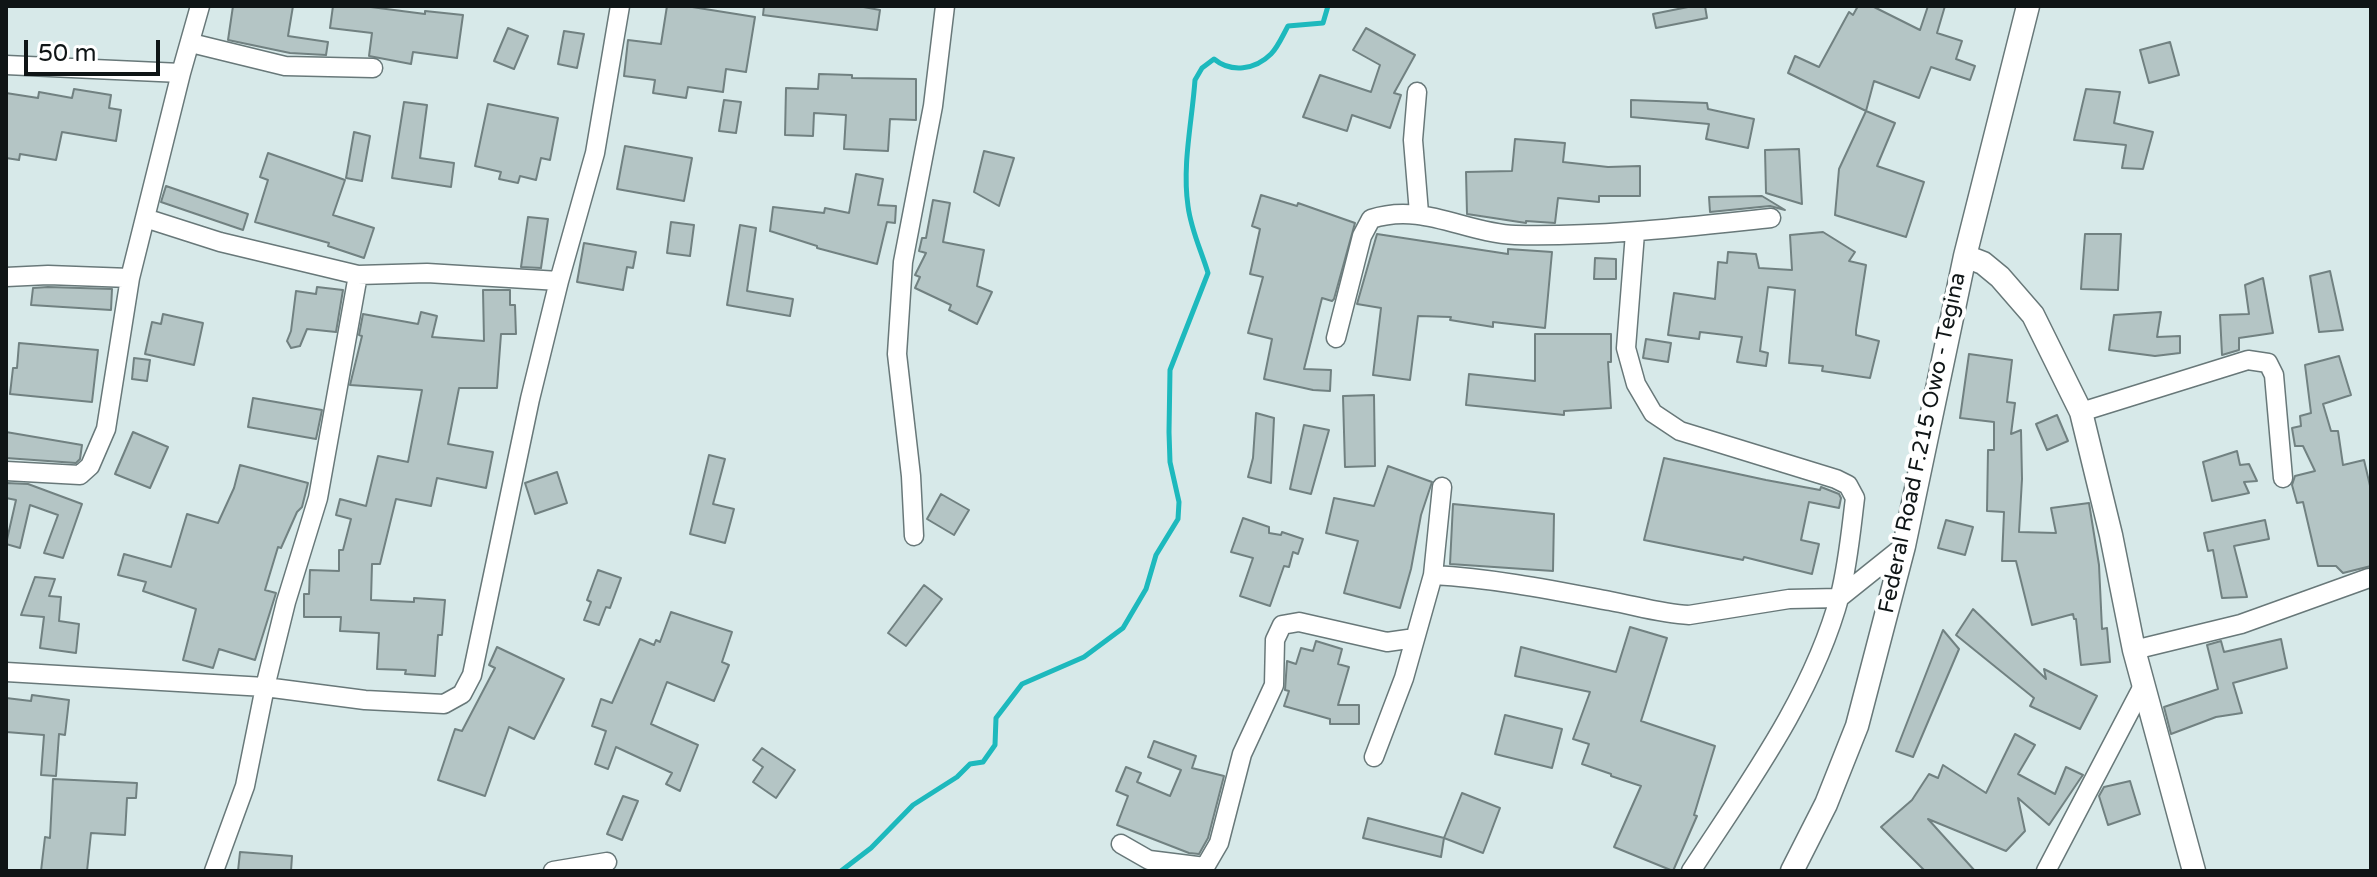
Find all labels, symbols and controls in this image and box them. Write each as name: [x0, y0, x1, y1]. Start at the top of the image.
scale bar: [28, 24, 164, 74]
text: 50 m: [38, 39, 96, 68]
street label: Federal Road F.215 Owo - Tegina: [1874, 270, 1972, 616]

